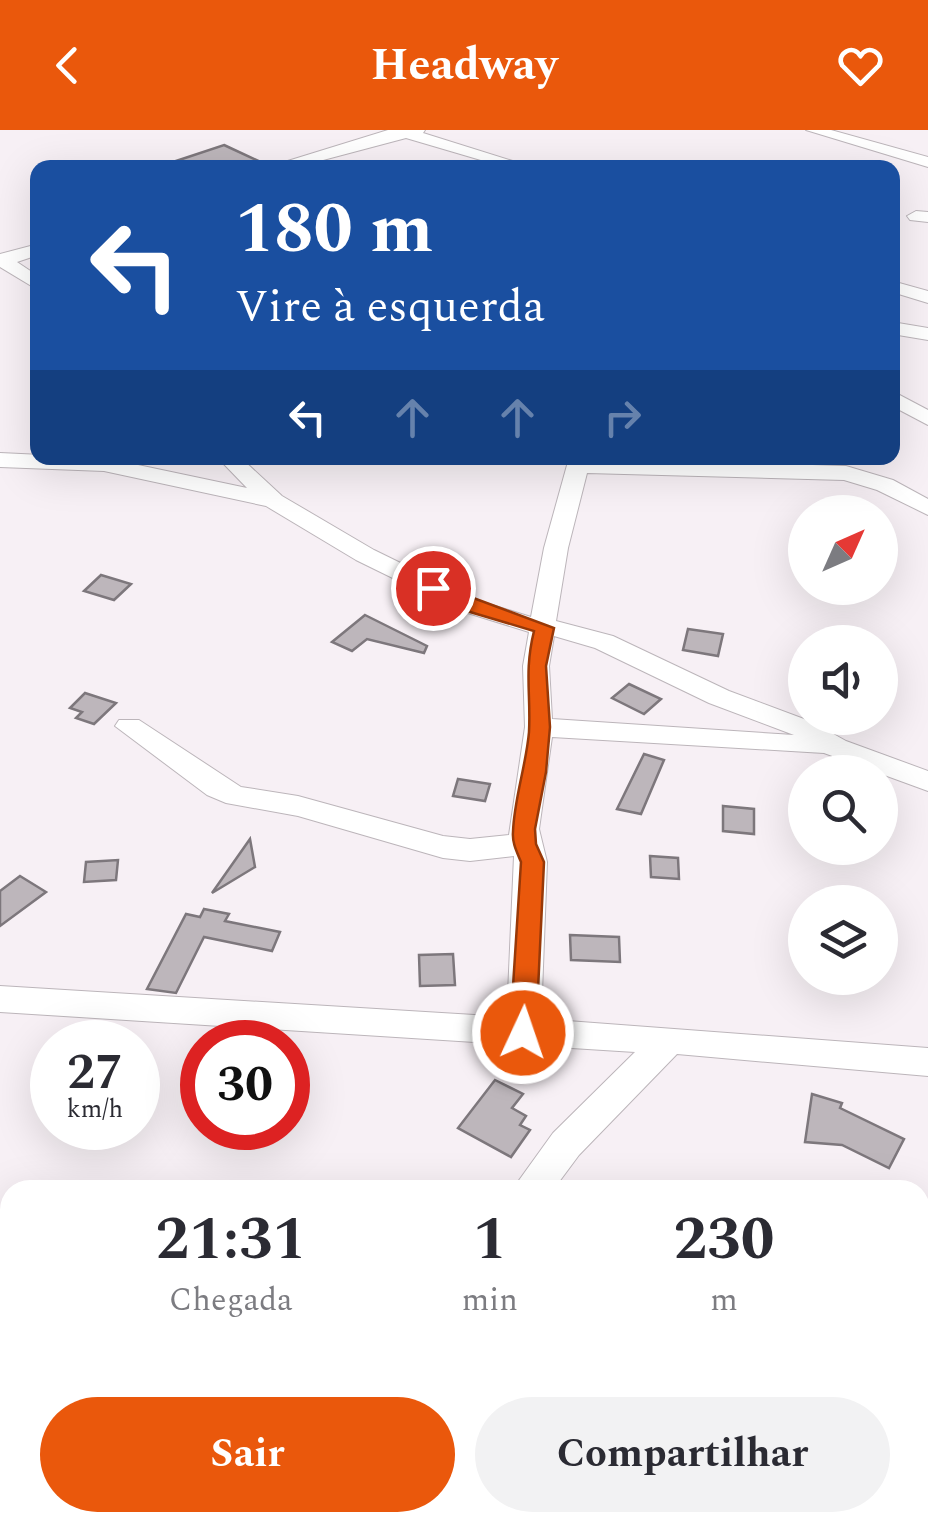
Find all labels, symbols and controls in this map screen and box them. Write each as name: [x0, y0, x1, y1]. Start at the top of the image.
text: Headway: [371, 31, 557, 100]
icon: back: [40, 38, 95, 93]
icon: heart: [833, 38, 888, 93]
text: 180 m: [235, 177, 433, 283]
icon: left: [70, 200, 200, 330]
text: Vire à esquerda: [235, 273, 545, 342]
icon: left: [280, 390, 335, 445]
icon: ahead: [385, 390, 440, 445]
icon: ahead: [490, 390, 545, 445]
icon: right: [595, 390, 650, 445]
north arrow: [788, 495, 898, 605]
map controls: [788, 495, 898, 995]
pin: [391, 546, 476, 631]
icon: arrive: [406, 561, 461, 616]
button: sound: [788, 625, 898, 735]
button: search: [788, 755, 898, 865]
button: layers: [788, 885, 898, 995]
position arrow: [471, 981, 575, 1085]
speed limit sign: 30: [180, 1020, 310, 1150]
text: 27: [67, 1035, 123, 1111]
text: km/h: [67, 1091, 123, 1129]
text: 21:31: [156, 1194, 306, 1286]
text: 1: [473, 1194, 507, 1286]
text: 230: [673, 1194, 774, 1286]
text: Chegada: [169, 1276, 293, 1325]
text: min: [462, 1276, 518, 1325]
text: m: [710, 1276, 738, 1325]
button: Sair: [40, 1397, 455, 1512]
button: Compartilhar: [475, 1397, 890, 1512]

